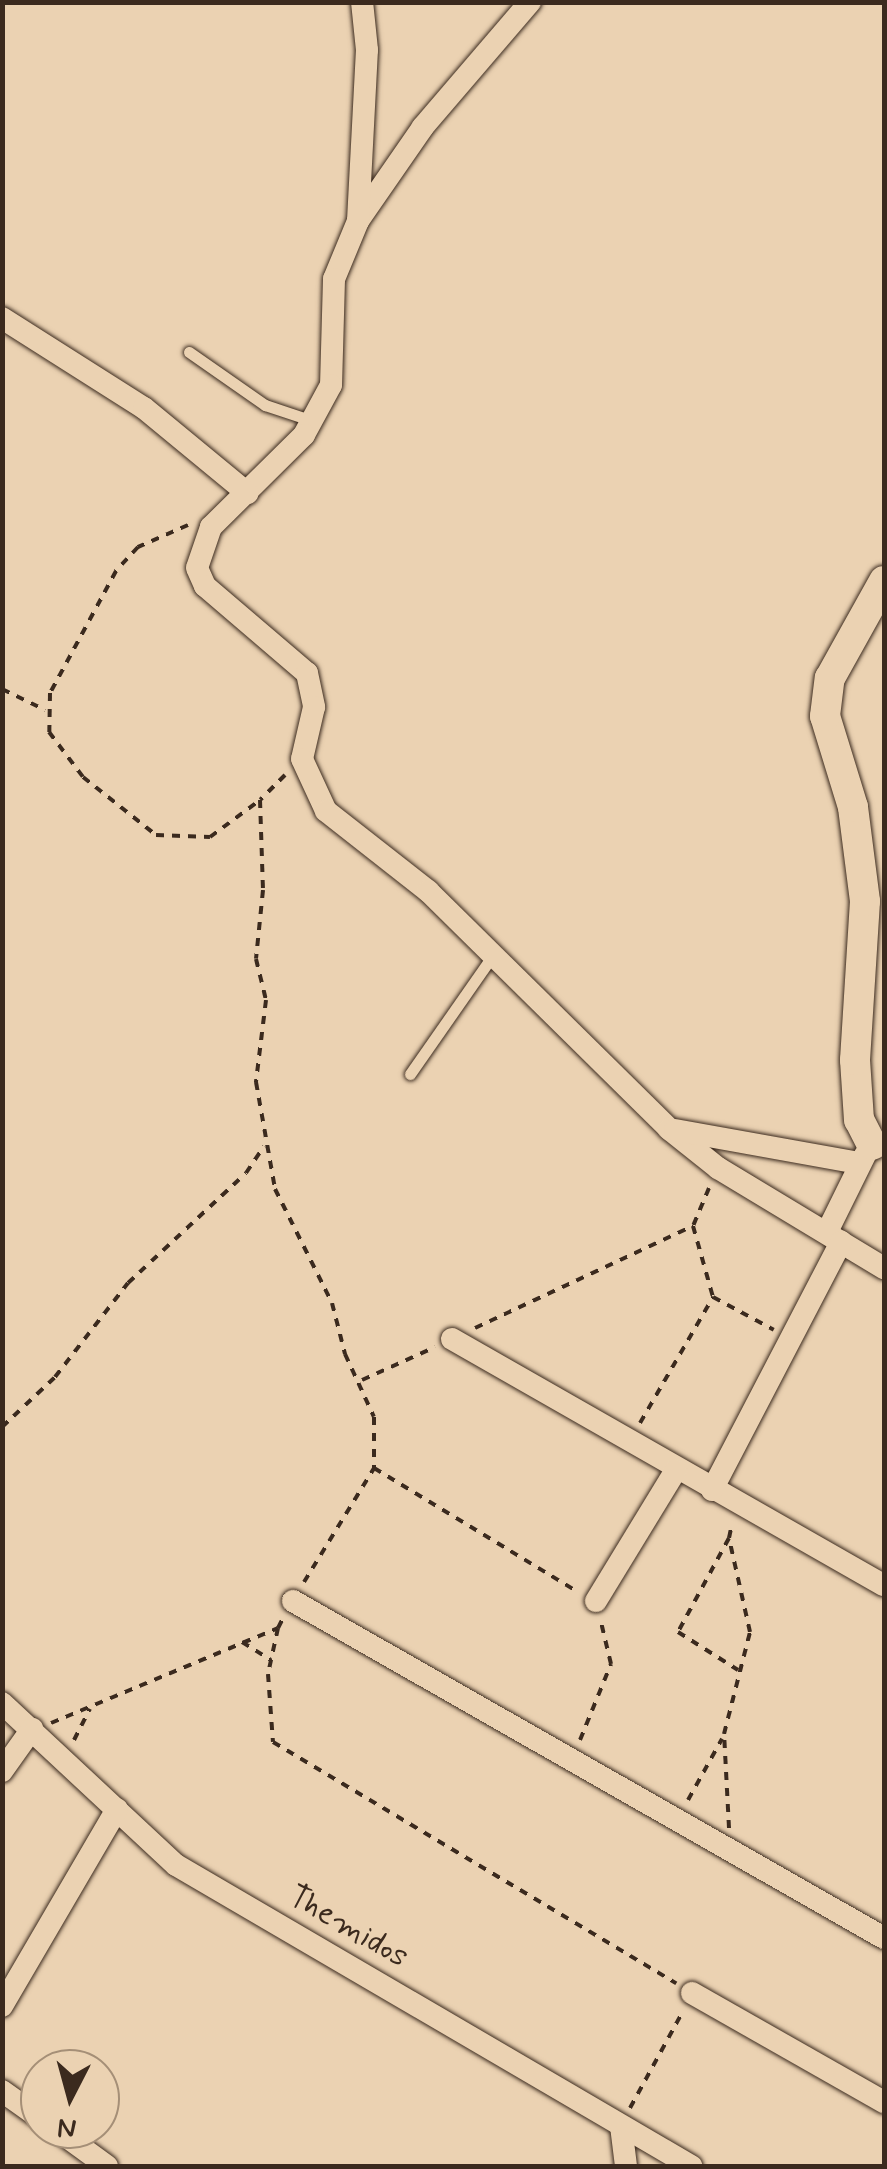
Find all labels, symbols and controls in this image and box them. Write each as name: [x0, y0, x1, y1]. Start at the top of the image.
street label: Themidos: [281, 1877, 415, 1977]
north arrow: [20, 2049, 120, 2149]
text: N: [56, 2108, 78, 2147]

